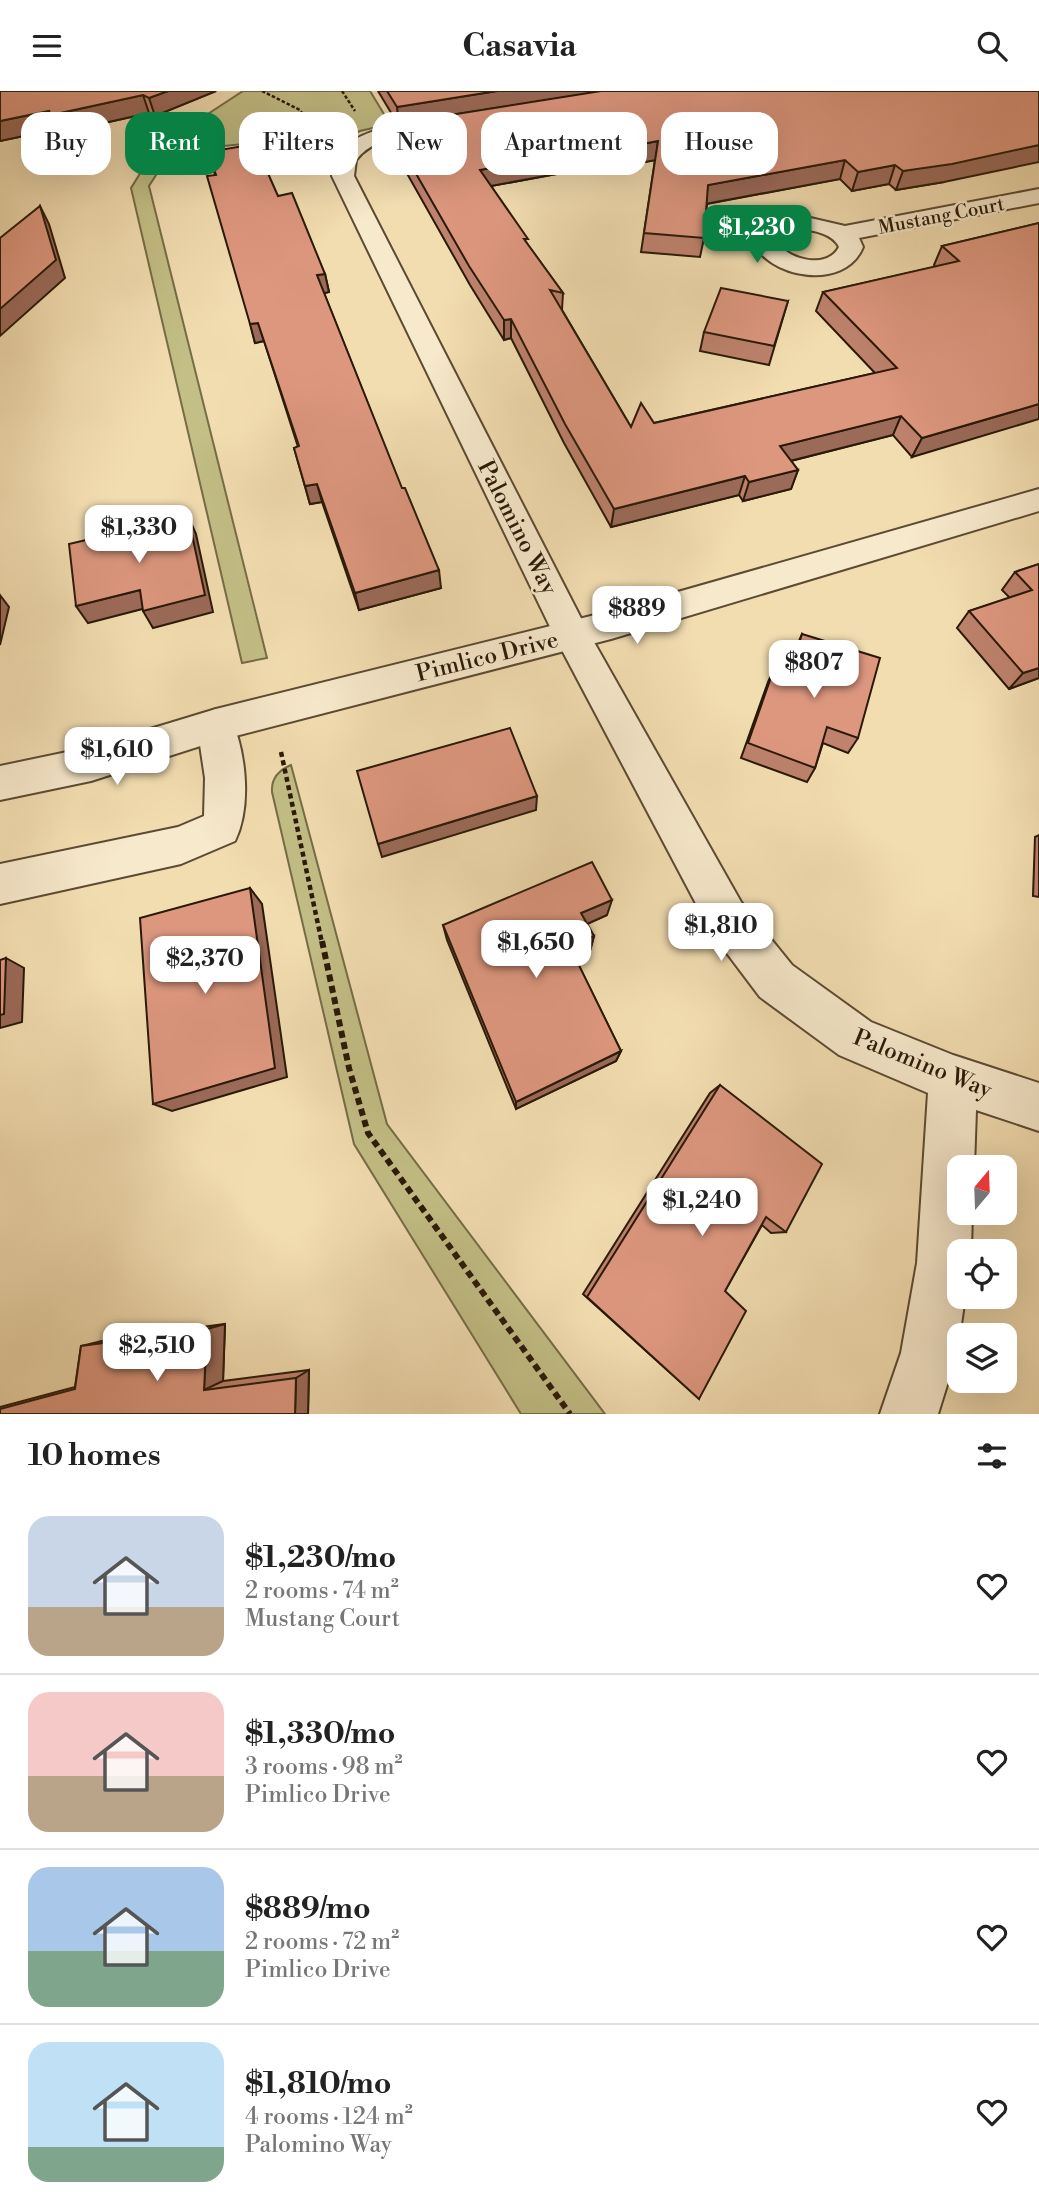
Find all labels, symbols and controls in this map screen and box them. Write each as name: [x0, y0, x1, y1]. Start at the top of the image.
text: Casavia: [462, 26, 577, 66]
icon: menu: [28, 27, 66, 65]
icon: search: [973, 27, 1011, 65]
chip: Buy: [21, 112, 111, 175]
chip: Rent: [125, 112, 225, 175]
chip: Filters: [239, 112, 358, 175]
chip: New: [372, 112, 467, 175]
chip: Apartment: [481, 112, 647, 175]
chip: House: [661, 112, 778, 175]
street label: Mustang Court: [876, 192, 1006, 240]
pin: $1,230: [700, 205, 814, 265]
text: $1,230: [718, 214, 796, 242]
street label: Palomino Way: [471, 456, 563, 600]
pin: $1,330: [82, 505, 196, 565]
text: $1,330: [101, 514, 177, 542]
pin: $889: [596, 587, 678, 646]
text: $889: [608, 595, 666, 623]
street label: Pimlico Drive: [413, 626, 561, 688]
pin: $807: [773, 641, 855, 700]
text: $807: [785, 649, 843, 677]
pin: $1,610: [60, 727, 174, 787]
text: $1,610: [81, 736, 153, 764]
pin: $1,810: [664, 903, 778, 963]
text: $1,810: [684, 912, 758, 940]
pin: $1,650: [479, 921, 593, 980]
text: $1,650: [497, 929, 575, 957]
pin: $2,370: [148, 937, 262, 996]
text: $2,370: [166, 945, 244, 973]
street label: Palomino Way: [849, 1023, 997, 1105]
north arrow: [947, 1155, 1017, 1225]
map controls: [947, 1155, 1017, 1393]
pin: $1,240: [645, 1179, 759, 1238]
text: $1,240: [663, 1187, 741, 1215]
button: locate: [947, 1239, 1017, 1309]
pin: $2,510: [100, 1323, 214, 1383]
button: layers: [947, 1323, 1017, 1393]
text: $2,510: [119, 1332, 195, 1360]
text: 10 homes: [28, 1437, 161, 1475]
icon: filters: [973, 1437, 1011, 1475]
text: $1,230/mo: [245, 1539, 396, 1577]
icon: home: [84, 1544, 168, 1628]
icon: heart: [973, 1567, 1011, 1605]
text: 2 rooms · 74 m²: [245, 1577, 399, 1605]
text: Mustang Court: [245, 1605, 400, 1633]
text: $1,330/mo: [245, 1715, 395, 1753]
icon: home: [84, 1720, 168, 1804]
icon: heart: [973, 1743, 1011, 1781]
text: 3 rooms · 98 m²: [245, 1753, 402, 1781]
text: Pimlico Drive: [245, 1781, 391, 1809]
text: $889/mo: [245, 1890, 371, 1928]
icon: home: [84, 1895, 168, 1979]
icon: heart: [973, 1918, 1011, 1956]
text: 2 rooms · 72 m²: [245, 1928, 399, 1956]
text: Pimlico Drive: [245, 1956, 391, 1984]
text: $1,810/mo: [245, 2065, 391, 2103]
icon: home: [84, 2070, 168, 2154]
icon: heart: [973, 2093, 1011, 2131]
text: 4 rooms · 124 m²: [245, 2103, 413, 2131]
text: Palomino Way: [245, 2131, 392, 2159]

